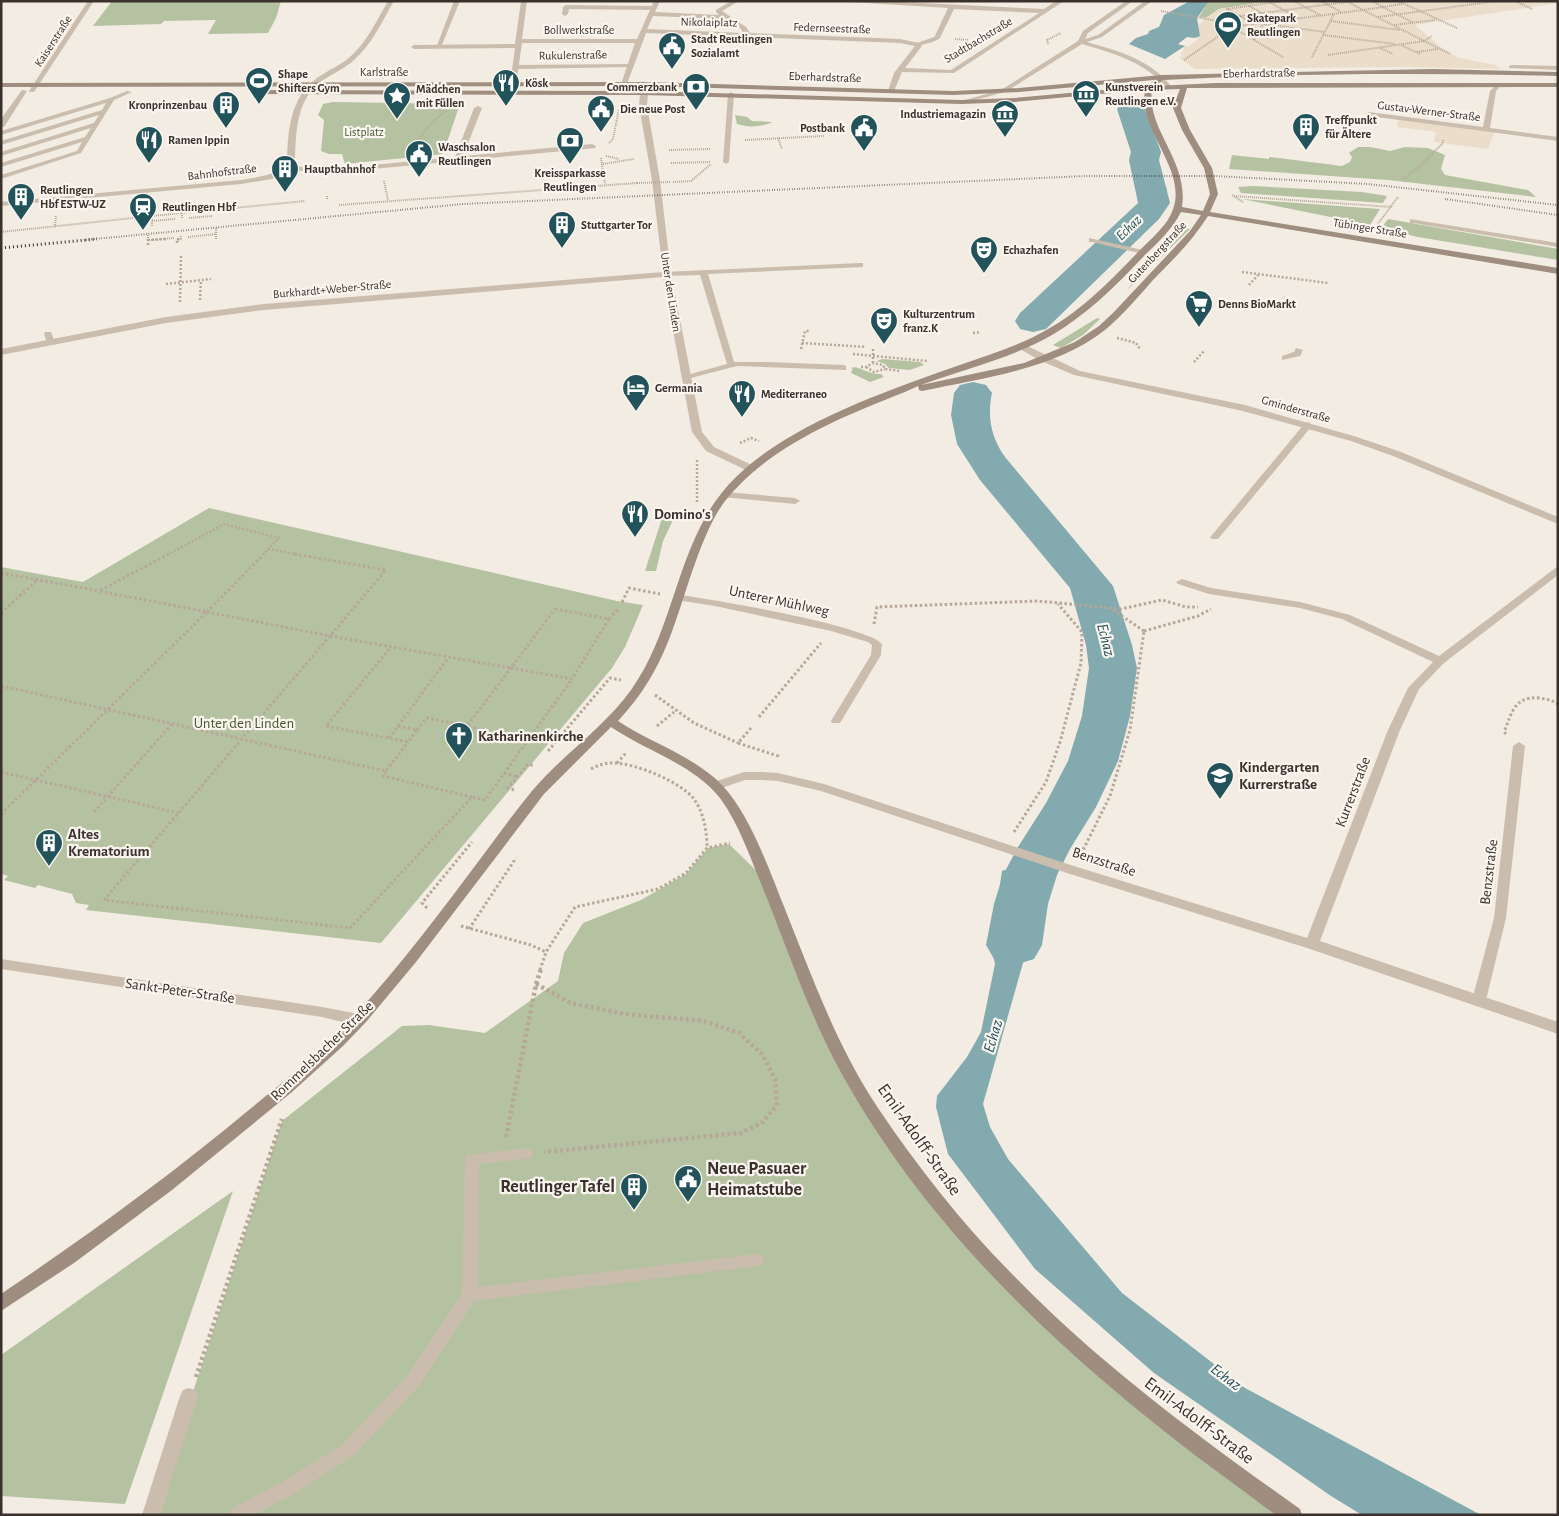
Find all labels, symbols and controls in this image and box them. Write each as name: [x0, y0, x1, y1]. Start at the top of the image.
sports icon: Skatepark Reutlingen: [1213, 10, 1243, 49]
place label: Skatepark Reutlingen: [1247, 12, 1300, 38]
street label: Kaiserstraße: [32, 13, 74, 69]
street label: Stadtbachstraße: [942, 15, 1014, 65]
street label: Nikolaiplatz: [680, 16, 738, 28]
street label: Federnseestraße: [793, 21, 871, 35]
street label: Bollwerkstraße: [544, 24, 614, 36]
public building icon: Stadt Reutlingen Sozialamt: [657, 31, 687, 70]
place label: Stadt Reutlingen Sozialamt: [691, 33, 772, 59]
street label: Rukulenstraße: [539, 48, 607, 62]
sports icon: Shape Shifters Gym: [244, 66, 274, 105]
street label: Karlstraße: [360, 66, 408, 78]
street label: Eberhardstraße: [1222, 66, 1296, 80]
place label: Shape Shifters Gym: [278, 68, 340, 95]
restaurant icon: Kösk: [491, 68, 521, 107]
street label: Eberhardstraße: [788, 70, 862, 84]
bank icon: Commerzbank: [681, 72, 711, 111]
place label: Kösk: [525, 77, 548, 89]
museum icon: Kunstverein Reutlingen e.V.: [1071, 79, 1101, 118]
place icon: Mädchen mit Füllen: [382, 81, 412, 120]
place label: Commerzbank: [607, 81, 677, 93]
place label: Kunstverein Reutlingen e.V.: [1105, 81, 1176, 107]
place label: Mädchen mit Füllen: [416, 83, 464, 109]
building icon: Kronprinzenbau: [211, 90, 241, 129]
public building icon: Die neue Post: [586, 94, 616, 133]
place label: Kronprinzenbau: [129, 99, 208, 111]
museum icon: Industriemagazin: [990, 99, 1020, 138]
street label: Gustav-Werner-Straße: [1377, 99, 1481, 123]
place label: Die neue Post: [620, 103, 685, 115]
place label: Industriemagazin: [900, 108, 986, 120]
building icon: Treffpunkt für Ältere: [1291, 112, 1321, 151]
public building icon: Postbank: [849, 113, 879, 152]
place label: Treffpunkt für Ältere: [1325, 114, 1377, 140]
place label: Postbank: [800, 122, 845, 134]
restaurant icon: Ramen Ippin: [134, 125, 164, 164]
park label: Listplatz: [344, 126, 384, 138]
bank icon: Kreissparkasse Reutlingen: [555, 126, 585, 165]
place label: Ramen Ippin: [168, 134, 230, 146]
public building icon: Waschsalon Reutlingen: [404, 139, 434, 178]
place label: Waschsalon Reutlingen: [438, 141, 495, 167]
building icon: Hauptbahnhof: [270, 154, 300, 193]
street label: Bahnhofstraße: [187, 162, 257, 182]
place label: Hauptbahnhof: [304, 163, 376, 175]
place label: Kreissparkasse Reutlingen: [534, 167, 606, 193]
building icon: Reutlingen Hbf ESTW-UZ: [6, 182, 36, 221]
place label: Reutlingen Hbf ESTW-UZ: [40, 184, 106, 210]
station icon: Reutlingen Hbf: [128, 192, 158, 231]
place label: Reutlingen Hbf: [162, 201, 237, 213]
building icon: Stuttgarter Tor: [547, 210, 577, 249]
water label: Echaz: [1114, 213, 1145, 243]
street label: Tübinger Straße: [1332, 216, 1408, 240]
place label: Stuttgarter Tor: [581, 219, 653, 231]
street label: Gutenbergstraße: [1125, 219, 1189, 285]
theatre icon: Echazhafen: [969, 235, 999, 274]
place label: Echazhafen: [1003, 244, 1059, 256]
street label: Unter den Linden: [659, 251, 683, 333]
street label: Burkhardt+Weber-Straße: [272, 278, 392, 300]
supermarket icon: Denns BioMarkt: [1184, 289, 1214, 328]
place label: Denns BioMarkt: [1218, 298, 1296, 310]
theatre icon: Kulturzentrum franz.K: [869, 306, 899, 345]
place label: Kulturzentrum franz.K: [903, 308, 975, 334]
hotel icon: Germania: [621, 373, 651, 412]
restaurant icon: Mediterraneo: [727, 379, 757, 418]
place label: Germania: [655, 382, 703, 394]
place label: Mediterraneo: [761, 388, 827, 400]
street label: Gminderstraße: [1260, 393, 1332, 425]
restaurant icon: Domino's: [620, 499, 650, 538]
place label: Domino's: [654, 507, 711, 522]
street label: Unterer Mühlweg: [728, 583, 831, 619]
water label: Echaz: [1094, 622, 1118, 659]
park label: Unter den Linden: [194, 716, 294, 731]
church icon: Katharinenkirche: [444, 721, 474, 760]
place label: Katharinenkirche: [478, 729, 583, 744]
street label: Kurrerstraße: [1333, 755, 1373, 829]
place label: Kindergarten Kurrerstraße: [1239, 760, 1320, 792]
school or university icon: Kindergarten Kurrerstraße: [1205, 761, 1235, 800]
place label: Altes Krematorium: [68, 827, 150, 859]
building icon: Altes Krematorium: [34, 828, 64, 867]
street label: Benzstraße: [1478, 838, 1500, 906]
street label: Benzstraße: [1070, 845, 1138, 879]
street label: Sankt-Peter-Straße: [124, 976, 236, 1006]
street label: Rommelsbacher Straße: [268, 998, 376, 1104]
water label: Echaz: [980, 1017, 1006, 1054]
street label: Emil-Adolff-Straße: [874, 1081, 964, 1199]
place label: Neue Pasuaer Heimatstube: [707, 1160, 807, 1199]
public building icon: Neue Pasuaer Heimatstube: [673, 1164, 703, 1203]
building icon: Reutlinger Tafel: [619, 1172, 649, 1211]
place label: Reutlinger Tafel: [500, 1178, 615, 1196]
water label: Echaz: [1208, 1361, 1245, 1394]
street label: Emil-Adolff-Straße: [1141, 1374, 1257, 1468]

